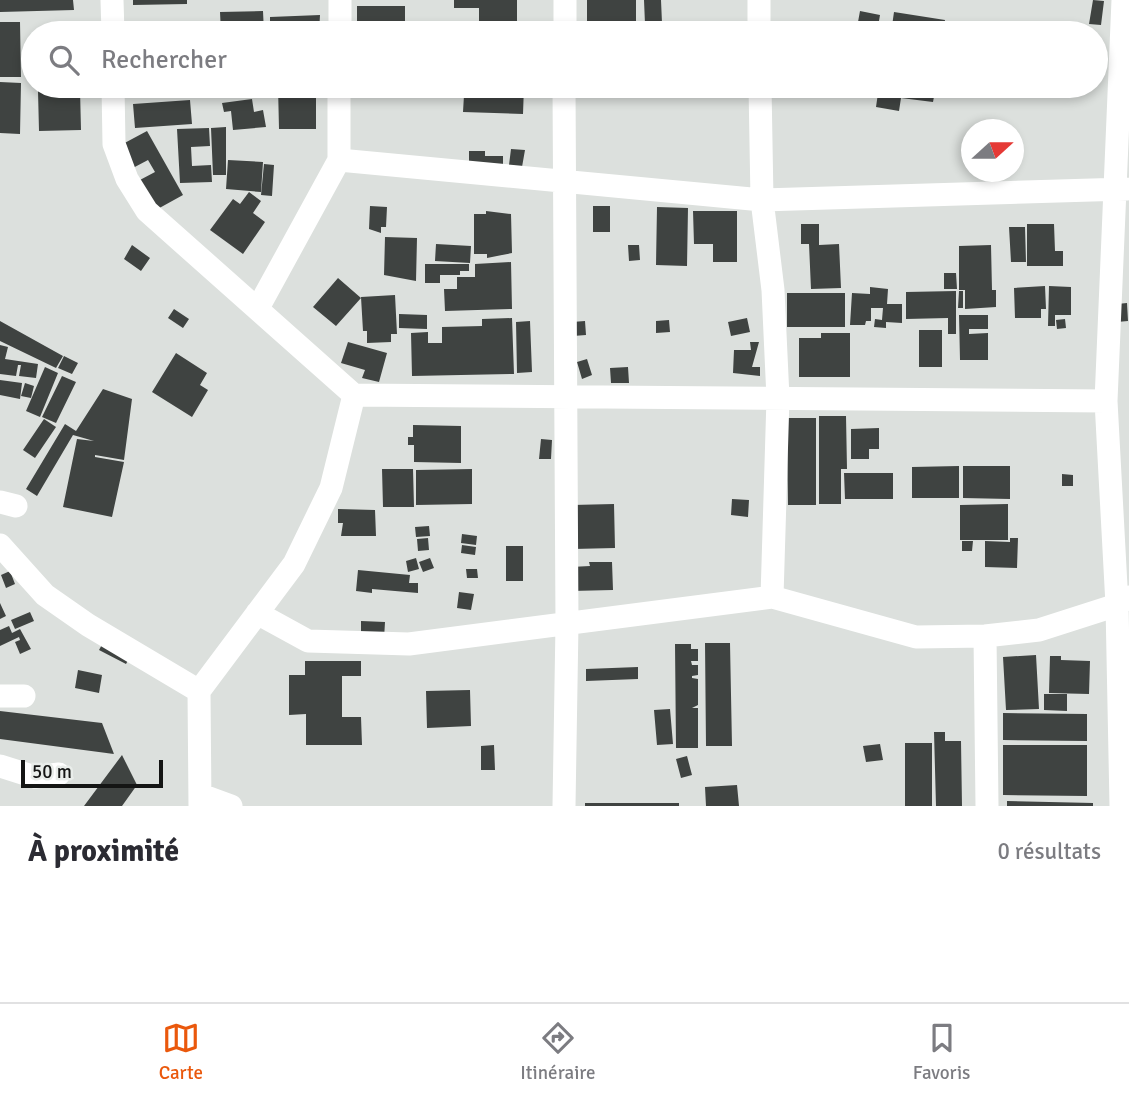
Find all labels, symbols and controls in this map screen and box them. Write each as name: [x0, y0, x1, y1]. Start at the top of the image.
search box: [21, 21, 1108, 98]
icon: search: [45, 41, 83, 79]
text: Rechercher: [101, 44, 227, 76]
north arrow: [961, 119, 1024, 182]
scale bar: [21, 757, 163, 789]
text: 50 m: [32, 760, 72, 784]
text: À proximité: [28, 833, 179, 870]
text: 0 résultats: [997, 837, 1101, 866]
tab: Carte: [159, 1019, 203, 1085]
tab: Itinéraire: [520, 1019, 595, 1085]
tab: Favoris: [913, 1019, 970, 1085]

